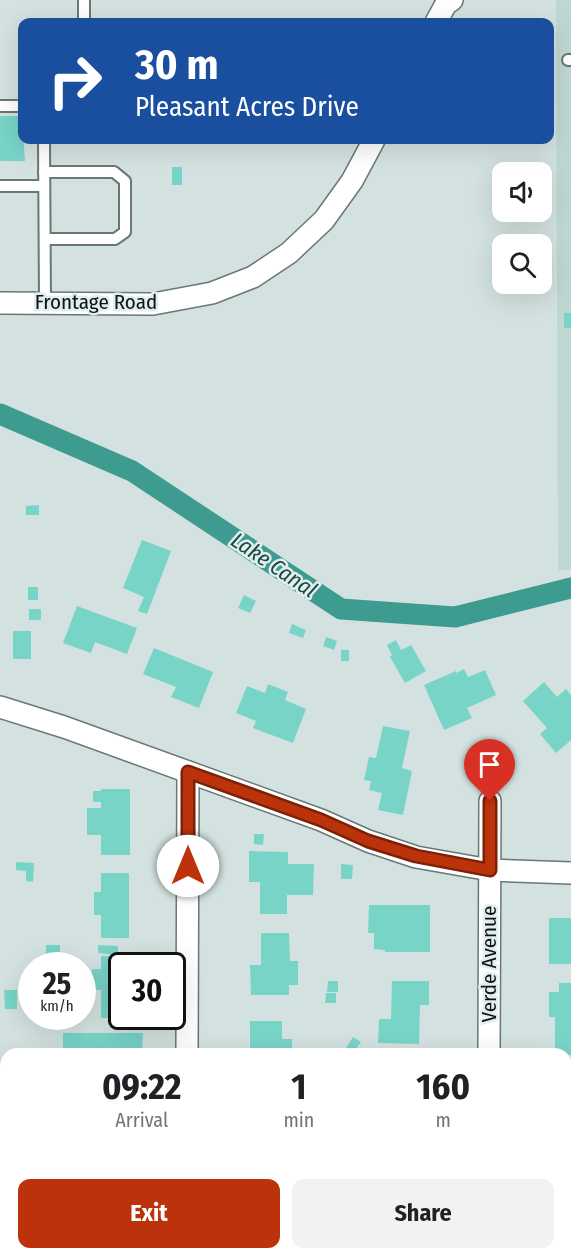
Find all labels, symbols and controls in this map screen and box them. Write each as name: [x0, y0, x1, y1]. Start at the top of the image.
text: 30 m: [135, 40, 219, 90]
icon: right: [36, 42, 114, 120]
text: Pleasant Acres Drive: [135, 91, 359, 123]
map controls: [492, 162, 552, 294]
button: sound: [492, 162, 552, 222]
button: search: [492, 234, 552, 294]
street label: Frontage Road: [35, 289, 157, 315]
water label: Lake Canal: [226, 526, 322, 604]
pin: [464, 739, 515, 801]
icon: arrive: [473, 748, 506, 781]
position arrow: [156, 834, 220, 898]
street label: Verde Avenue: [476, 906, 502, 1022]
speed limit sign: 30: [108, 952, 186, 1030]
text: 25: [43, 966, 71, 1002]
text: km/h: [40, 997, 74, 1015]
text: 09:22: [102, 1065, 182, 1109]
text: 1: [291, 1065, 307, 1109]
text: 160: [416, 1065, 470, 1109]
text: Arrival: [115, 1108, 168, 1132]
text: min: [283, 1108, 314, 1132]
text: m: [436, 1108, 451, 1132]
button: Exit: [18, 1179, 280, 1248]
button: Share: [292, 1179, 554, 1248]

